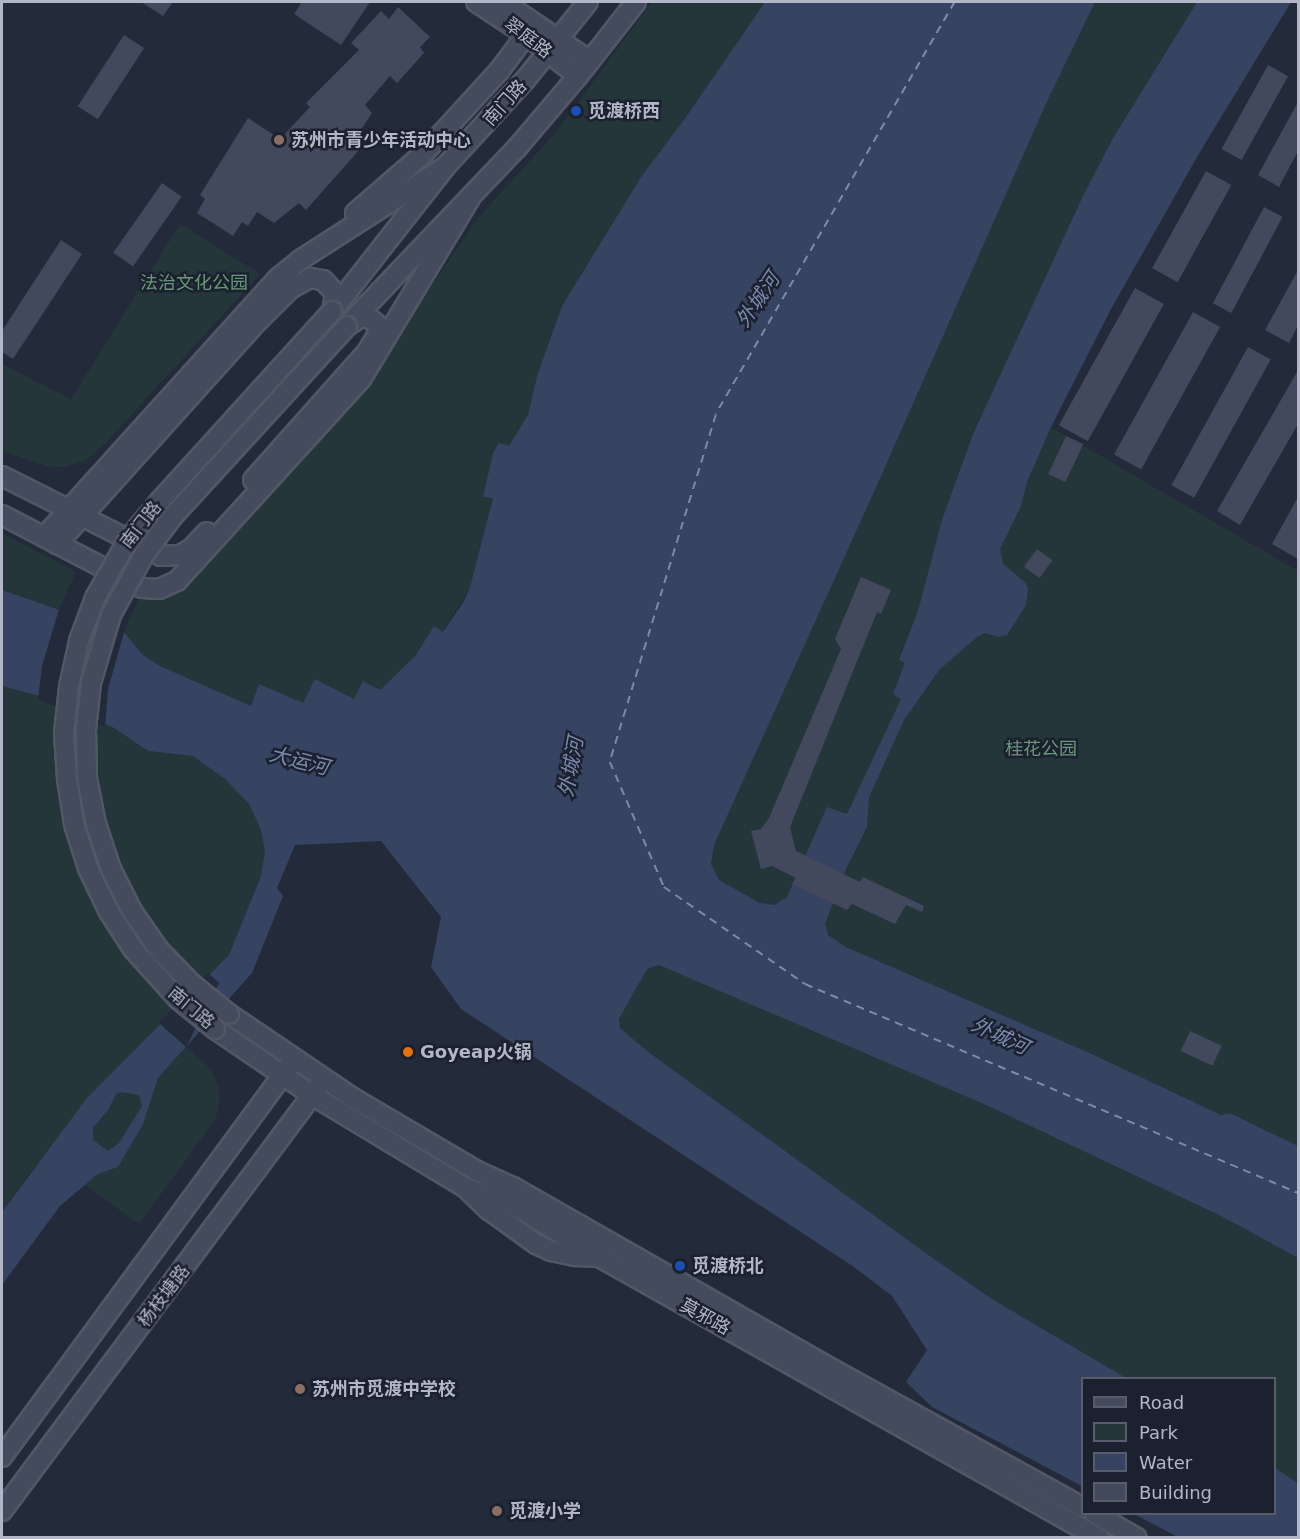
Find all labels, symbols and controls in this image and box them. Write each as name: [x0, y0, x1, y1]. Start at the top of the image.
street label: 翠庭路: [500, 13, 556, 63]
street label: 南门路: [479, 76, 531, 130]
place label: 觅渡桥西: [588, 100, 660, 122]
marker: 觅渡桥西: [569, 104, 583, 118]
place label: 苏州市青少年活动中心: [291, 129, 471, 151]
marker: 苏州市青少年活动中心: [272, 133, 286, 147]
water label: 外城河: [731, 268, 785, 332]
park label: 法治文化公园: [140, 272, 248, 294]
street label: 南门路: [116, 497, 166, 553]
water label: 外城河: [554, 735, 588, 799]
park label: 桂花公园: [1005, 738, 1077, 760]
water label: 大运河: [267, 742, 331, 780]
street label: 南门路: [163, 982, 219, 1034]
water label: 外城河: [968, 1012, 1032, 1060]
place label: Goyeap火锅: [420, 1041, 532, 1063]
marker: Goyeap火锅: [401, 1045, 415, 1059]
place label: 觅渡桥北: [692, 1255, 764, 1277]
marker: 觅渡桥北: [673, 1259, 687, 1273]
street label: 杨枝塘路: [134, 1261, 194, 1331]
street label: 莫邪路: [676, 1294, 734, 1340]
legend: [1081, 1377, 1276, 1515]
place label: 苏州市觅渡中学校: [312, 1378, 456, 1400]
marker: 苏州市觅渡中学校: [293, 1382, 307, 1396]
text: Road: [1139, 1392, 1184, 1413]
text: Park: [1139, 1422, 1178, 1443]
text: Water: [1139, 1452, 1192, 1473]
text: Building: [1139, 1482, 1212, 1503]
place label: 觅渡小学: [509, 1500, 581, 1522]
marker: 觅渡小学: [490, 1504, 504, 1518]

